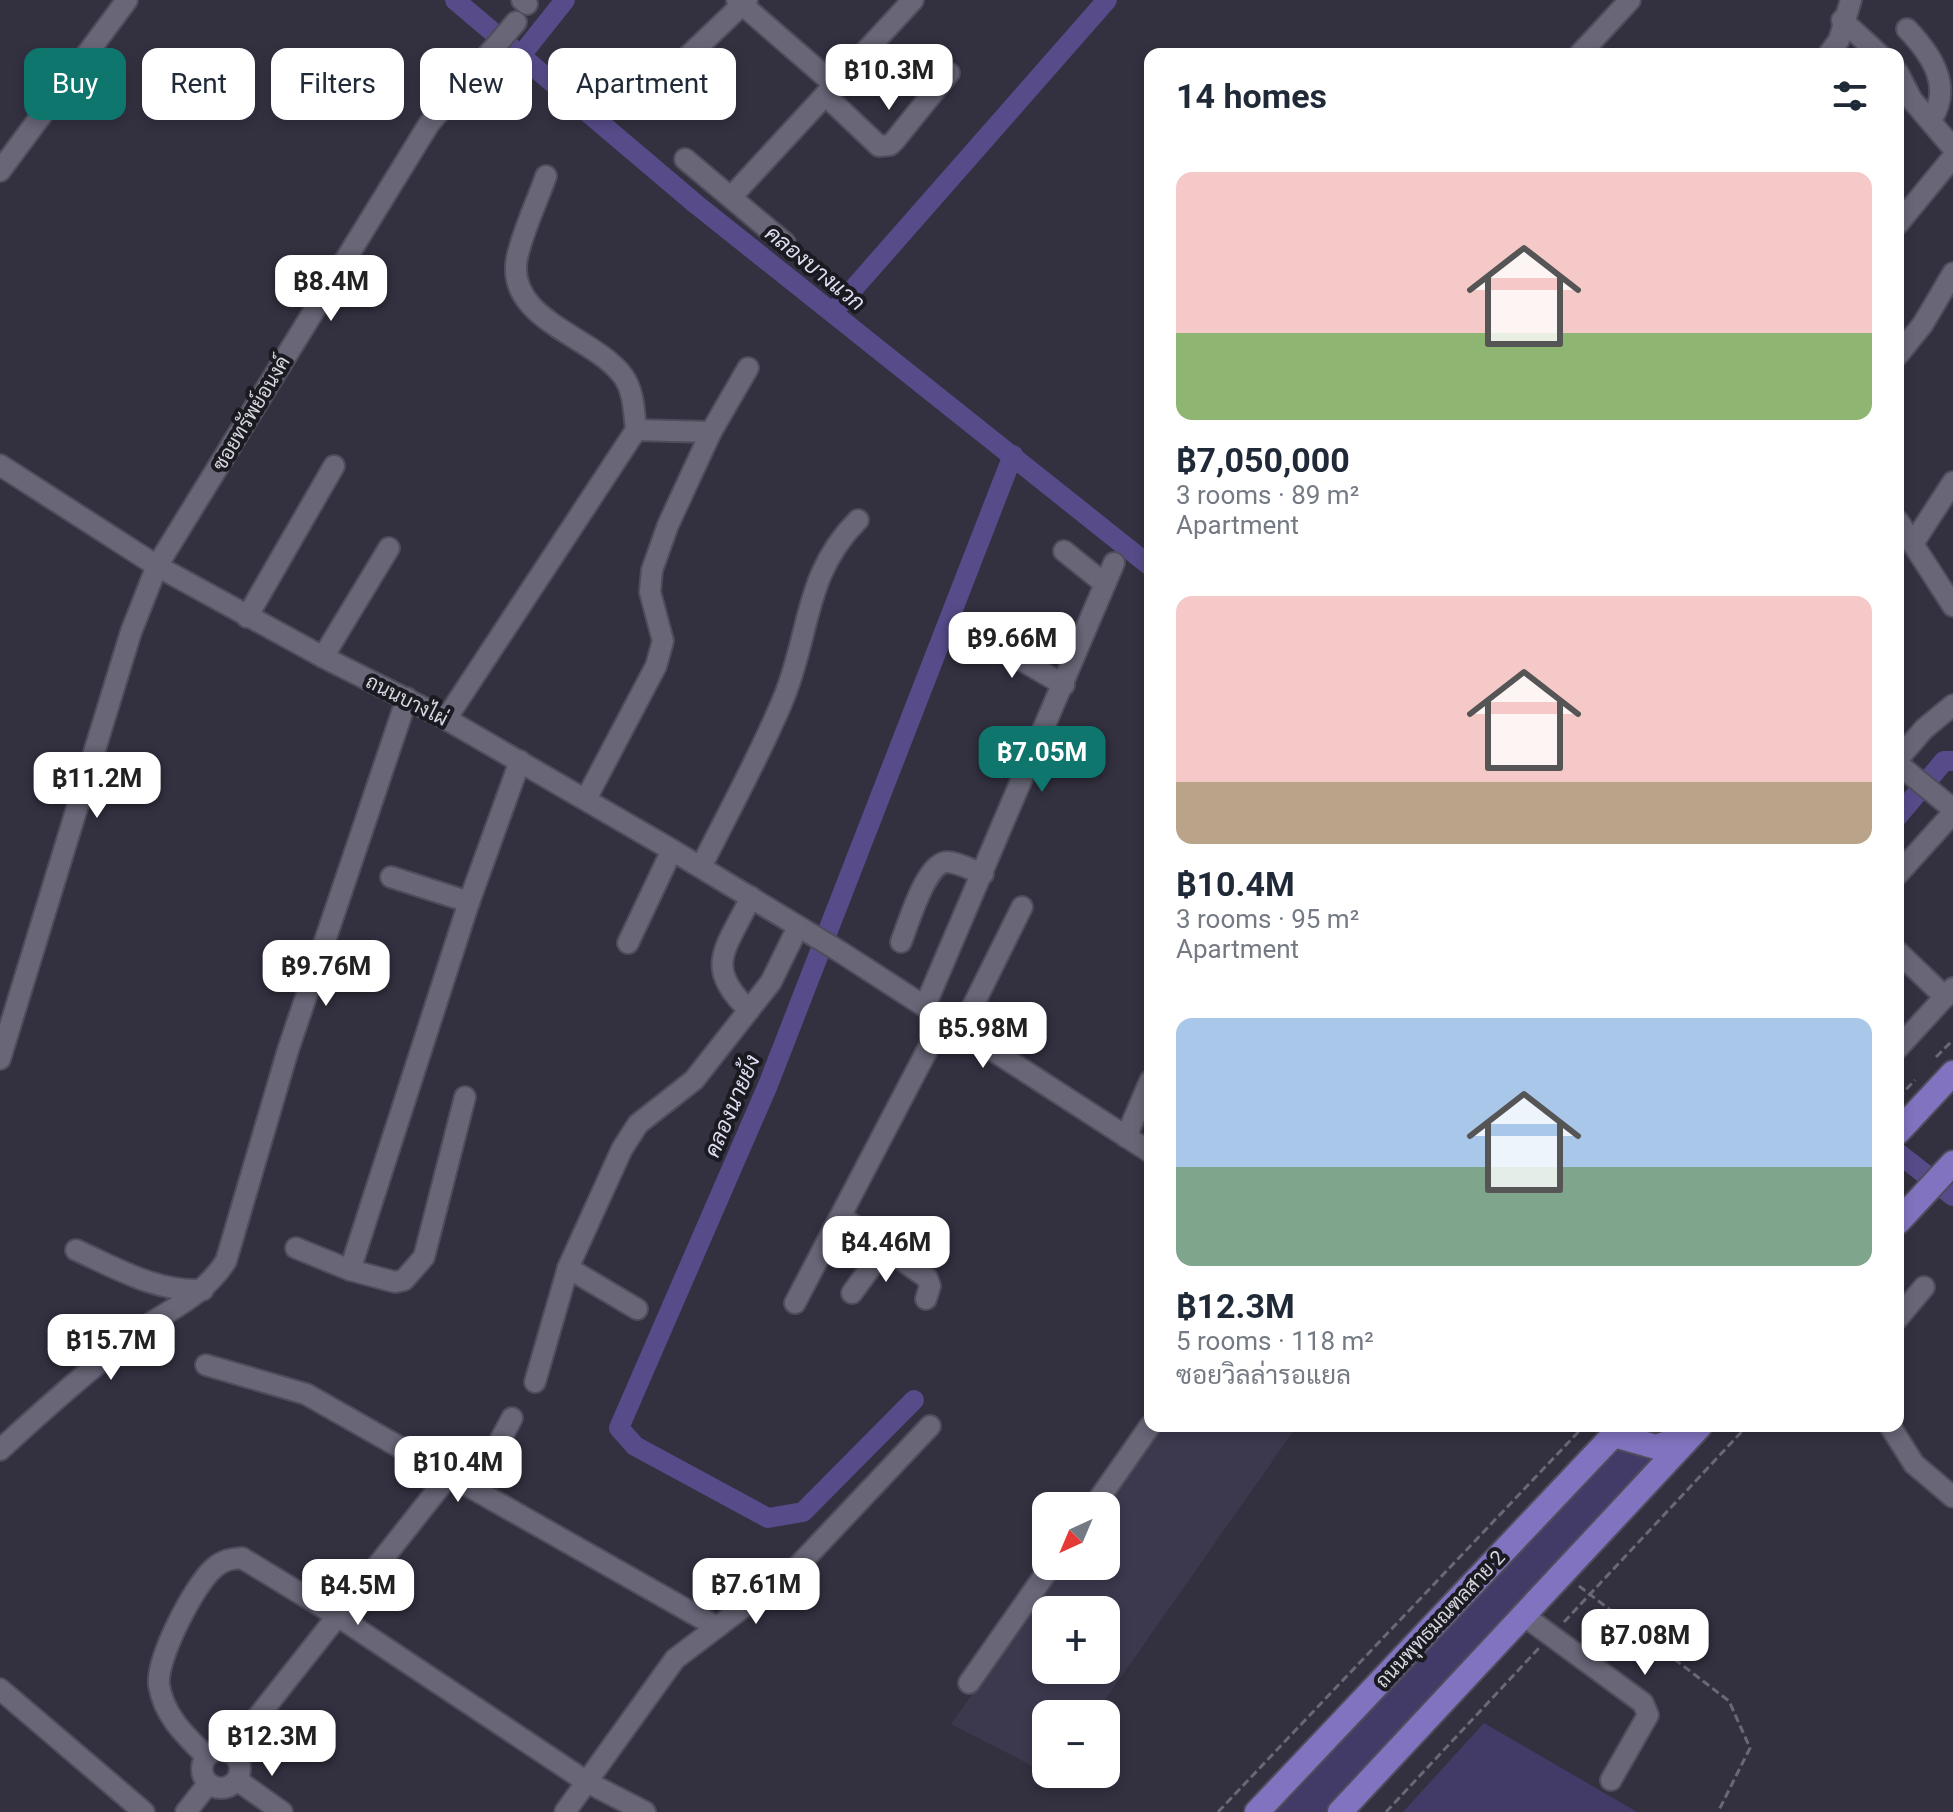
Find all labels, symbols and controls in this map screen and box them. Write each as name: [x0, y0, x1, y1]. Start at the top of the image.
pin: ฿10.3M: [824, 44, 954, 112]
chip: Buy: [24, 48, 126, 120]
chip: Rent: [142, 48, 255, 120]
chip: Filters: [271, 48, 404, 120]
chip: New: [420, 48, 532, 120]
chip: Apartment: [548, 48, 736, 120]
text: ฿10.3M: [844, 55, 934, 85]
icon: filters: [1828, 74, 1872, 118]
text: 14 homes: [1176, 76, 1327, 116]
water label: คลองบางแวก: [760, 220, 870, 316]
icon: home: [1452, 224, 1596, 368]
pin: ฿8.4M: [275, 255, 387, 323]
text: ฿8.4M: [293, 266, 369, 296]
street label: ซอยทรัพย์อนงค์: [206, 350, 295, 475]
text: ฿7,050,000: [1176, 440, 1350, 480]
text: 3 rooms · 89 m²: [1176, 480, 1359, 510]
text: Apartment: [1176, 510, 1299, 540]
pin: ฿9.66M: [947, 612, 1077, 680]
text: ฿9.66M: [967, 623, 1057, 653]
icon: home: [1452, 648, 1596, 792]
street label: ถนนบางไผ่: [362, 668, 453, 731]
pin: ฿7.05M: [977, 726, 1107, 794]
text: ฿7.05M: [997, 737, 1087, 767]
pin: ฿11.2M: [32, 752, 162, 820]
text: ฿11.2M: [52, 763, 142, 793]
text: ฿10.4M: [1176, 864, 1295, 904]
text: 3 rooms · 95 m²: [1176, 904, 1359, 934]
text: Apartment: [1176, 934, 1299, 964]
pin: ฿9.76M: [261, 940, 391, 1008]
text: ฿9.76M: [281, 951, 371, 981]
pin: ฿5.98M: [918, 1002, 1048, 1070]
text: ฿5.98M: [938, 1013, 1028, 1043]
water label: คลองนายย้ง: [698, 1051, 765, 1161]
icon: home: [1452, 1070, 1596, 1214]
pin: ฿4.46M: [821, 1216, 951, 1284]
text: ฿4.46M: [841, 1227, 931, 1257]
text: ฿12.3M: [1176, 1286, 1295, 1326]
pin: ฿15.7M: [46, 1314, 176, 1382]
text: ฿15.7M: [66, 1325, 156, 1355]
text: 5 rooms · 118 m²: [1176, 1326, 1374, 1356]
text: ซอยวิลล่ารอแยล: [1176, 1360, 1351, 1390]
pin: ฿10.4M: [393, 1436, 523, 1504]
text: ฿10.4M: [413, 1447, 503, 1477]
north arrow: [1032, 1492, 1120, 1580]
map controls: [1032, 1492, 1120, 1788]
street label: ถนนพุทธมณฑลสาย 2: [1370, 1545, 1511, 1694]
pin: ฿7.61M: [691, 1558, 821, 1626]
pin: ฿4.5M: [302, 1559, 414, 1627]
text: ฿7.61M: [711, 1569, 801, 1599]
text: ฿4.5M: [320, 1570, 396, 1600]
button: +: [1032, 1596, 1120, 1684]
pin: ฿7.08M: [1580, 1609, 1710, 1677]
text: ฿7.08M: [1600, 1620, 1690, 1650]
button: −: [1032, 1700, 1120, 1788]
pin: ฿12.3M: [207, 1710, 337, 1778]
text: ฿12.3M: [227, 1721, 317, 1751]

